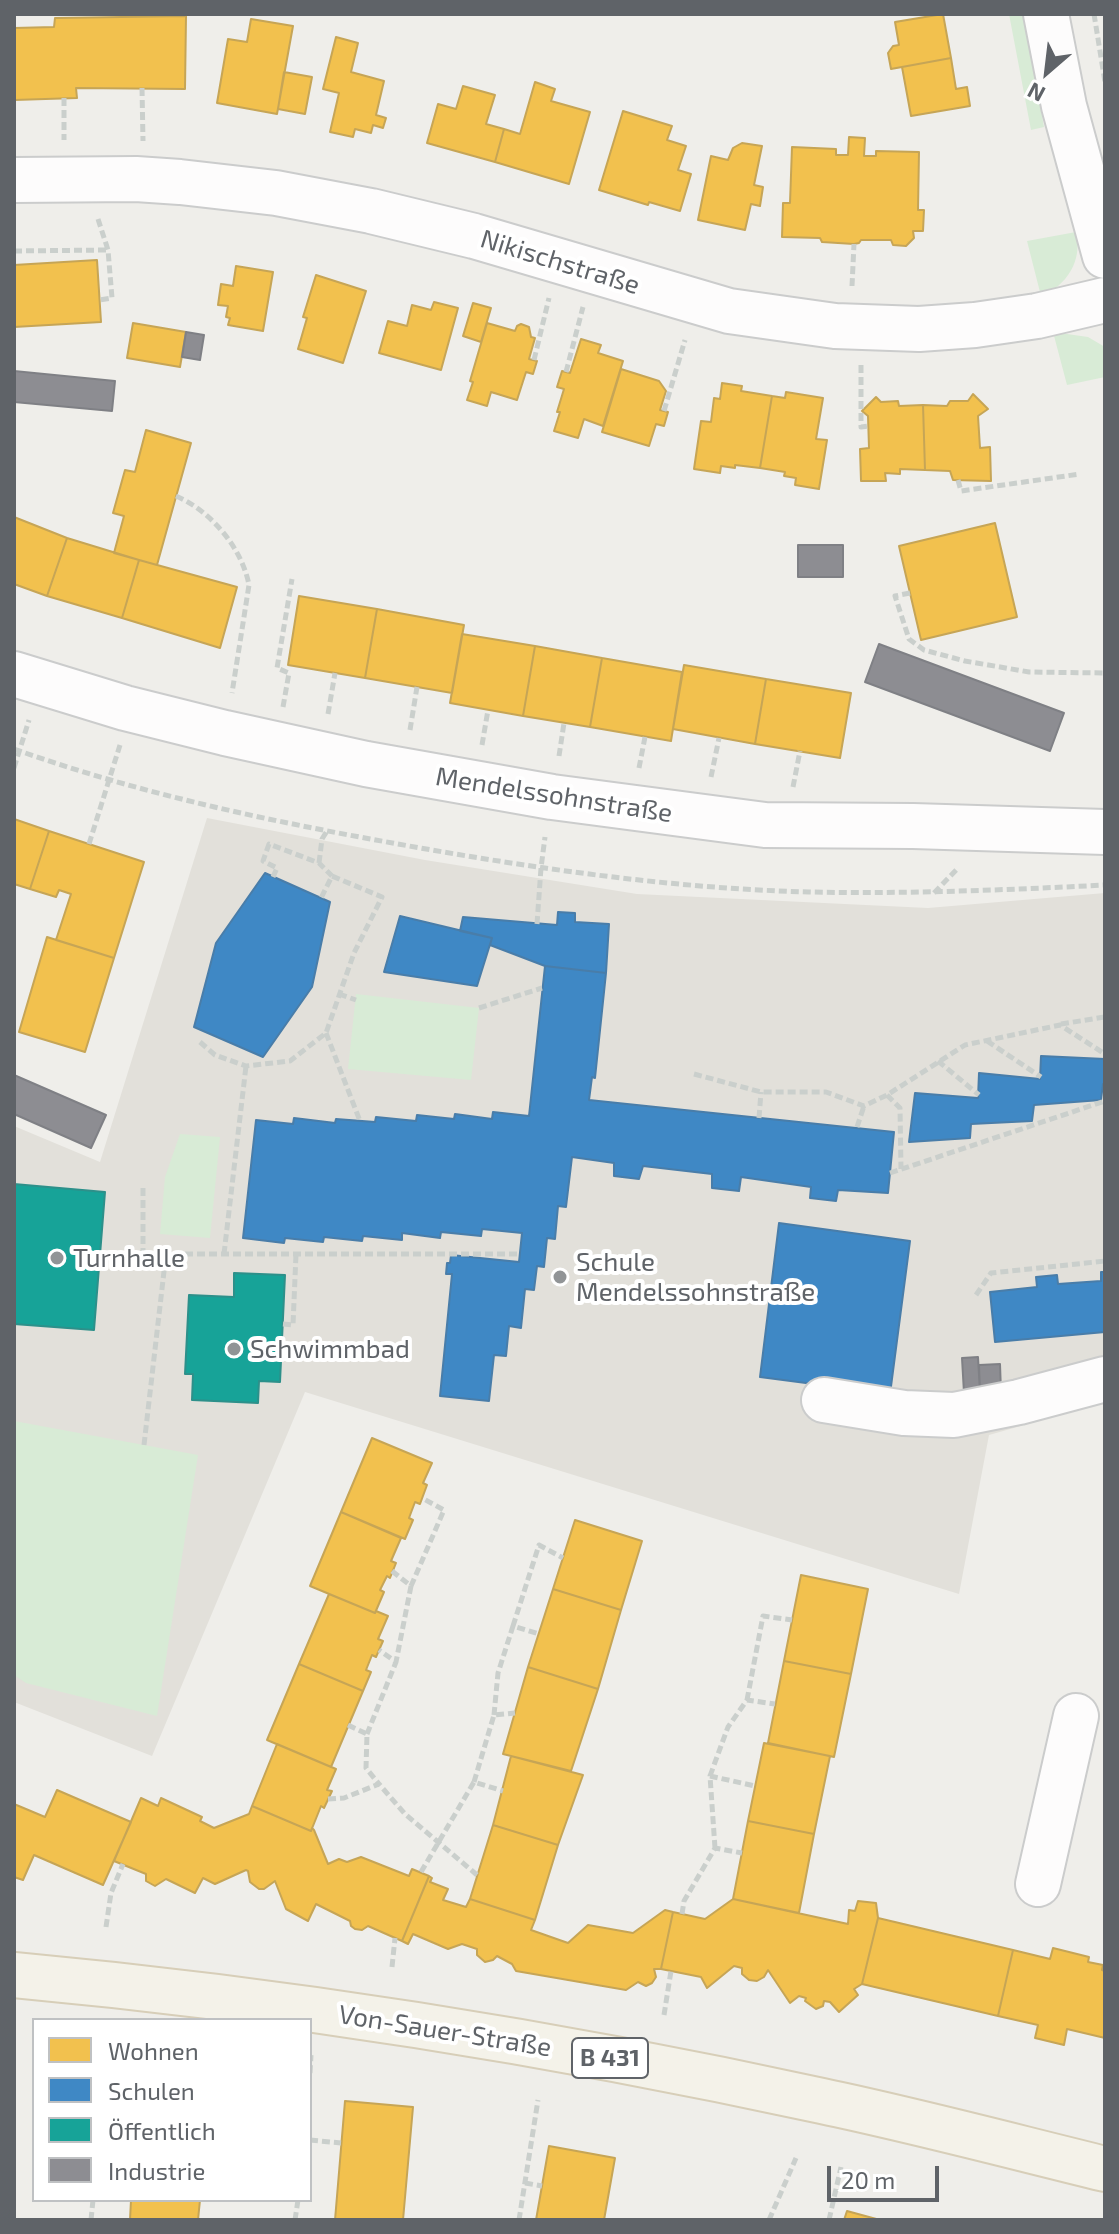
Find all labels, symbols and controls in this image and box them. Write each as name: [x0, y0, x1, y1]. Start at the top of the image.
north arrow: [1007, 32, 1087, 112]
text: N: [1023, 78, 1049, 108]
street label: Nikischstraße: [477, 223, 643, 301]
street label: Mendelssohnstraße: [433, 761, 675, 829]
place label: Turnhalle: [73, 1242, 185, 1274]
place label: Schule Mendelssohnstraße: [576, 1246, 815, 1308]
marker: Turnhalle: [48, 1249, 66, 1267]
marker: Schule Mendelssohnstraße: [551, 1268, 569, 1286]
place label: Schwimmbad: [250, 1333, 410, 1365]
marker: Schwimmbad: [225, 1340, 243, 1358]
street label: Von-Sauer-Straße: [336, 1999, 554, 2063]
legend: [32, 2018, 312, 2202]
text: Wohnen: [108, 2036, 199, 2065]
road number: B 431: [572, 2038, 648, 2078]
text: Schulen: [108, 2076, 195, 2105]
text: Öffentlich: [108, 2116, 216, 2145]
scale bar: [831, 2150, 943, 2200]
text: Industrie: [108, 2156, 205, 2185]
text: 20 m: [841, 2165, 895, 2194]

